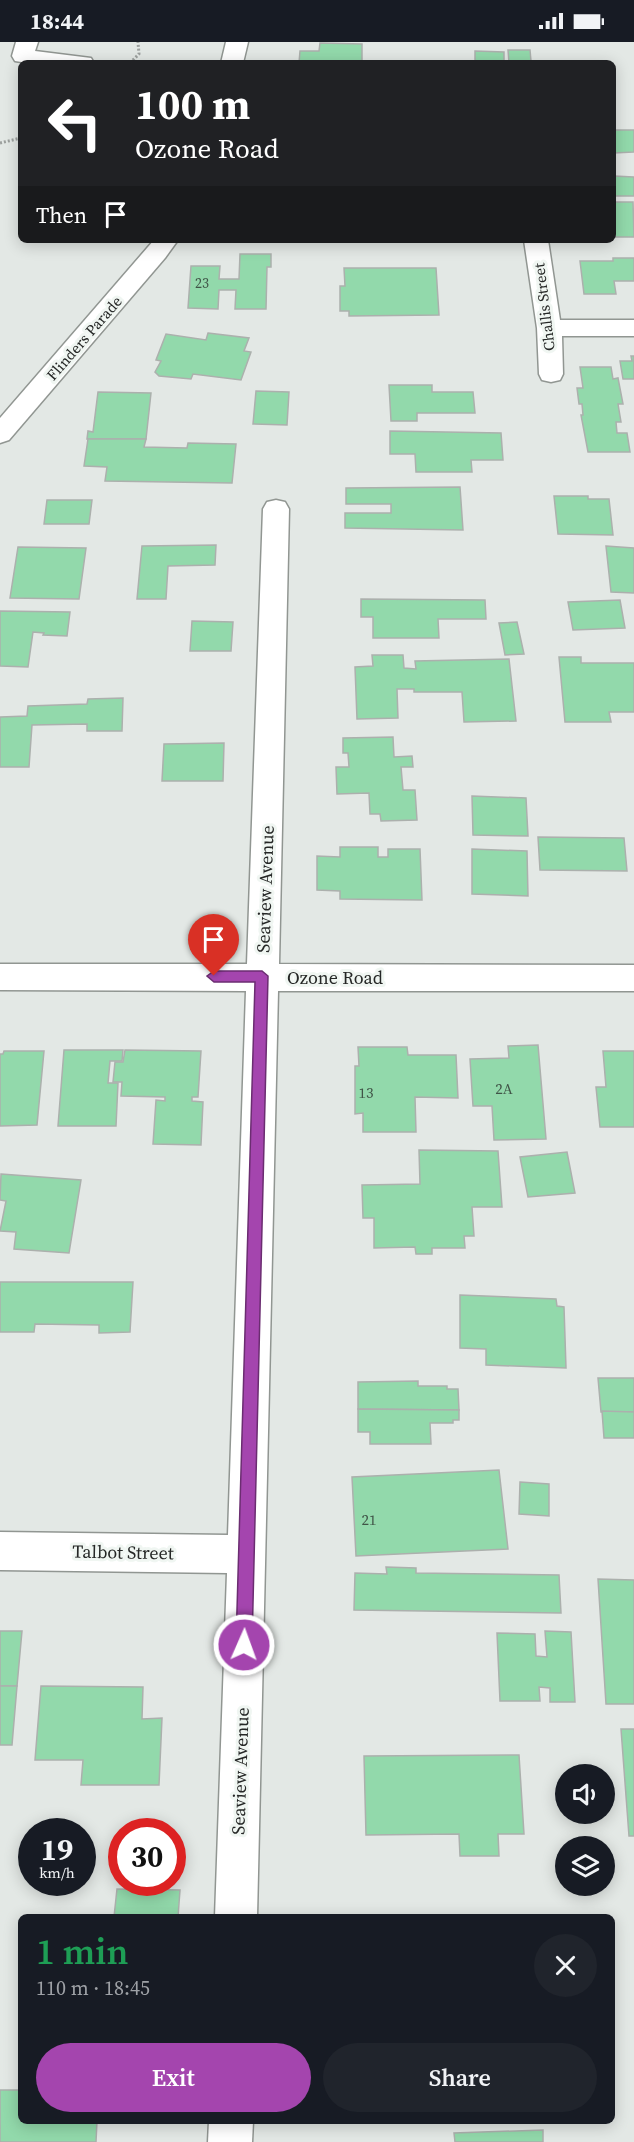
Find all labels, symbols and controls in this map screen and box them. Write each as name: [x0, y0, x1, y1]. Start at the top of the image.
text: 18:44: [30, 6, 84, 36]
text: 100 m: [135, 75, 250, 133]
icon: left: [36, 84, 114, 162]
text: Ozone Road: [135, 130, 279, 167]
icon: arrive: [99, 198, 132, 231]
text: Then: [36, 200, 87, 230]
street label: Challis Street: [528, 262, 560, 352]
house number: 23: [195, 273, 209, 293]
street label: Flinders Parade: [41, 291, 127, 385]
street label: Seaview Avenue: [250, 825, 280, 953]
pin: [188, 914, 239, 976]
icon: arrive: [197, 923, 230, 956]
street label: Ozone Road: [287, 965, 383, 990]
house number: 2A: [495, 1078, 513, 1099]
house number: 13: [358, 1082, 374, 1103]
house number: 21: [361, 1509, 377, 1530]
street label: Talbot Street: [72, 1539, 174, 1565]
position arrow: [212, 1613, 276, 1677]
street label: Seaview Avenue: [225, 1707, 255, 1835]
map controls: [555, 1764, 615, 1896]
button: sound: [555, 1764, 615, 1824]
speed limit sign: 30: [108, 1818, 186, 1896]
text: 19: [41, 1829, 73, 1870]
button: layers: [555, 1836, 615, 1896]
text: km/h: [39, 1862, 75, 1883]
text: 1 min: [36, 1927, 128, 1976]
button: close: [534, 1934, 597, 1997]
text: 110 m · 18:45: [36, 1974, 150, 2002]
button: Exit: [36, 2043, 311, 2112]
button: Share: [323, 2043, 597, 2112]

